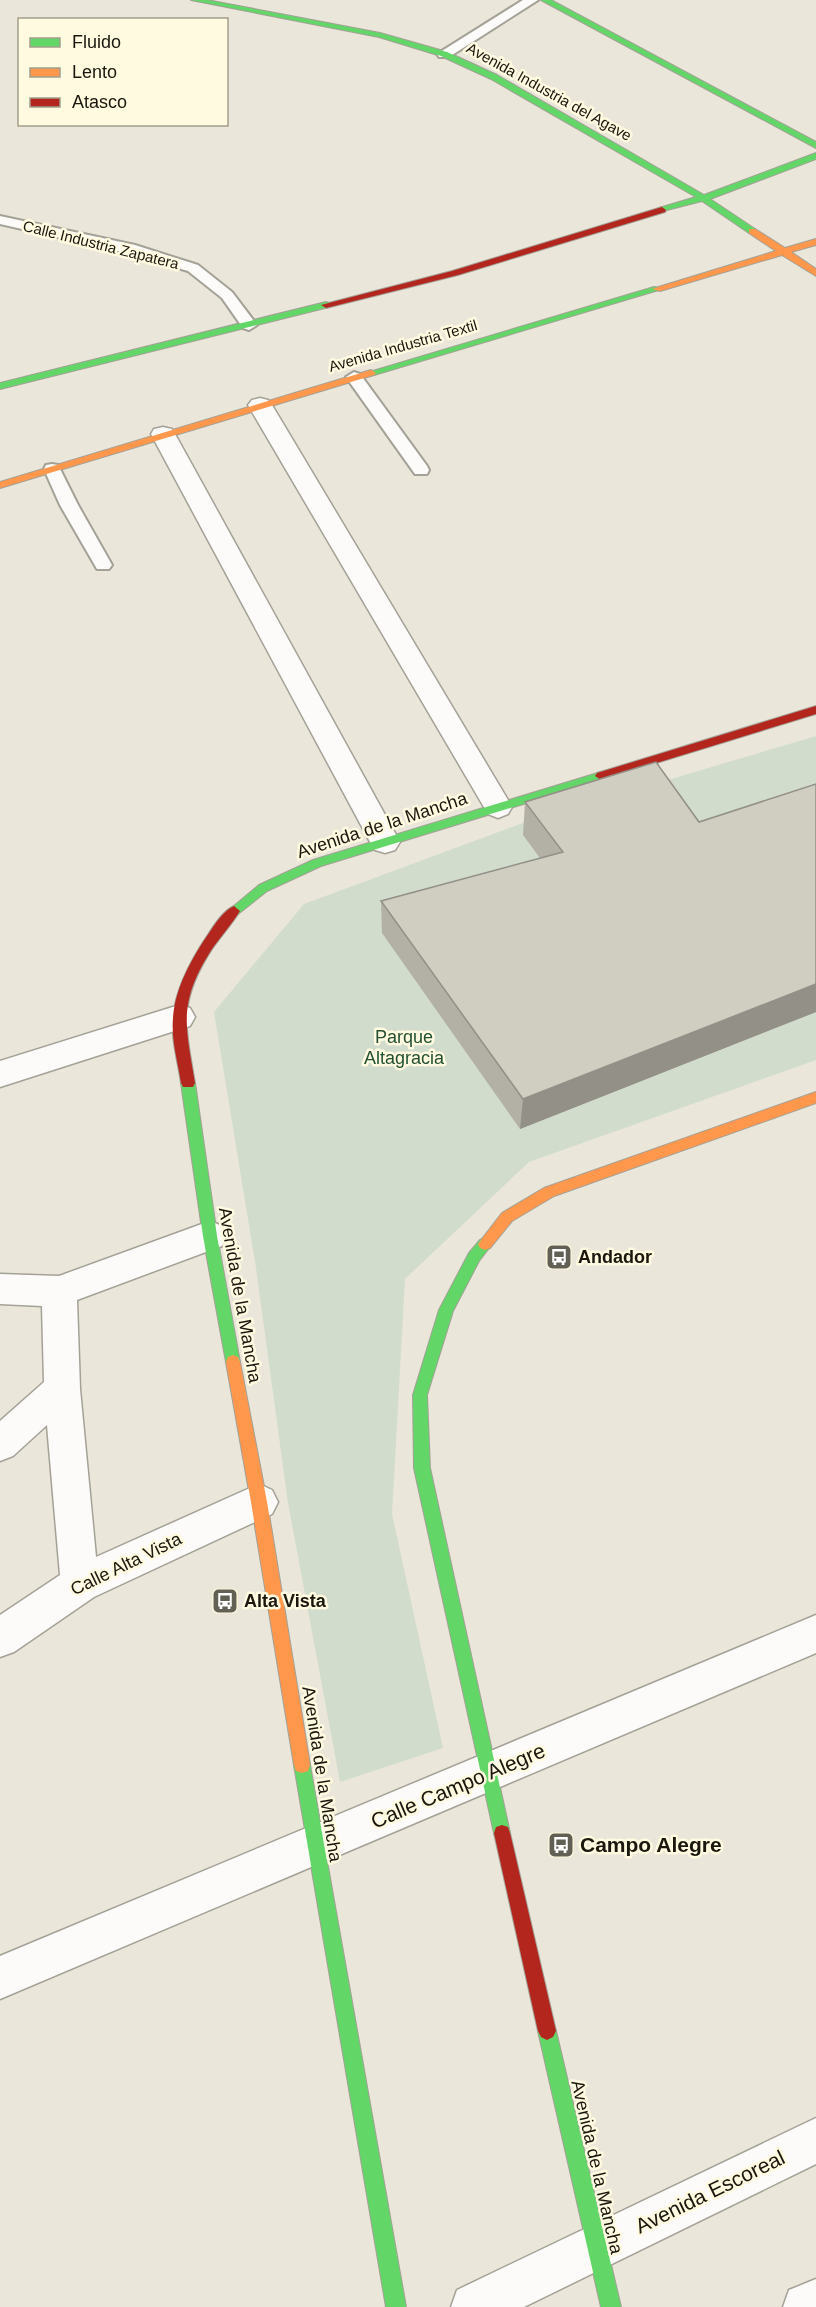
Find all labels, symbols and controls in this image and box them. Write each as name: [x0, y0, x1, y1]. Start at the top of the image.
legend: [18, 18, 228, 126]
text: Fluido: [72, 32, 121, 52]
street label: Avenida Industria del Agave: [464, 39, 635, 144]
text: Lento: [72, 62, 117, 82]
text: Atasco: [72, 92, 127, 112]
street label: Calle Industria Zapatera: [21, 217, 181, 272]
street label: Avenida Industria Textil: [327, 316, 479, 375]
street label: Avenida de la Mancha: [294, 788, 471, 862]
park label: Parque Altagracia: [364, 1027, 445, 1068]
street label: Avenida de la Mancha: [215, 1206, 265, 1385]
bus stop icon: Andador: [544, 1242, 574, 1272]
place label: Andador: [578, 1247, 652, 1267]
street label: Calle Alta Vista: [67, 1528, 186, 1599]
bus stop icon: Alta Vista: [210, 1586, 240, 1616]
place label: Alta Vista: [244, 1591, 327, 1611]
street label: Avenida de la Mancha: [298, 1685, 346, 1864]
street label: Calle Campo Alegre: [367, 1738, 548, 1833]
bus stop icon: Campo Alegre: [546, 1830, 576, 1860]
place label: Campo Alegre: [580, 1833, 722, 1856]
street label: Avenida de la Mancha: [567, 2078, 627, 2257]
street label: Avenida Escoreal: [631, 2145, 788, 2238]

